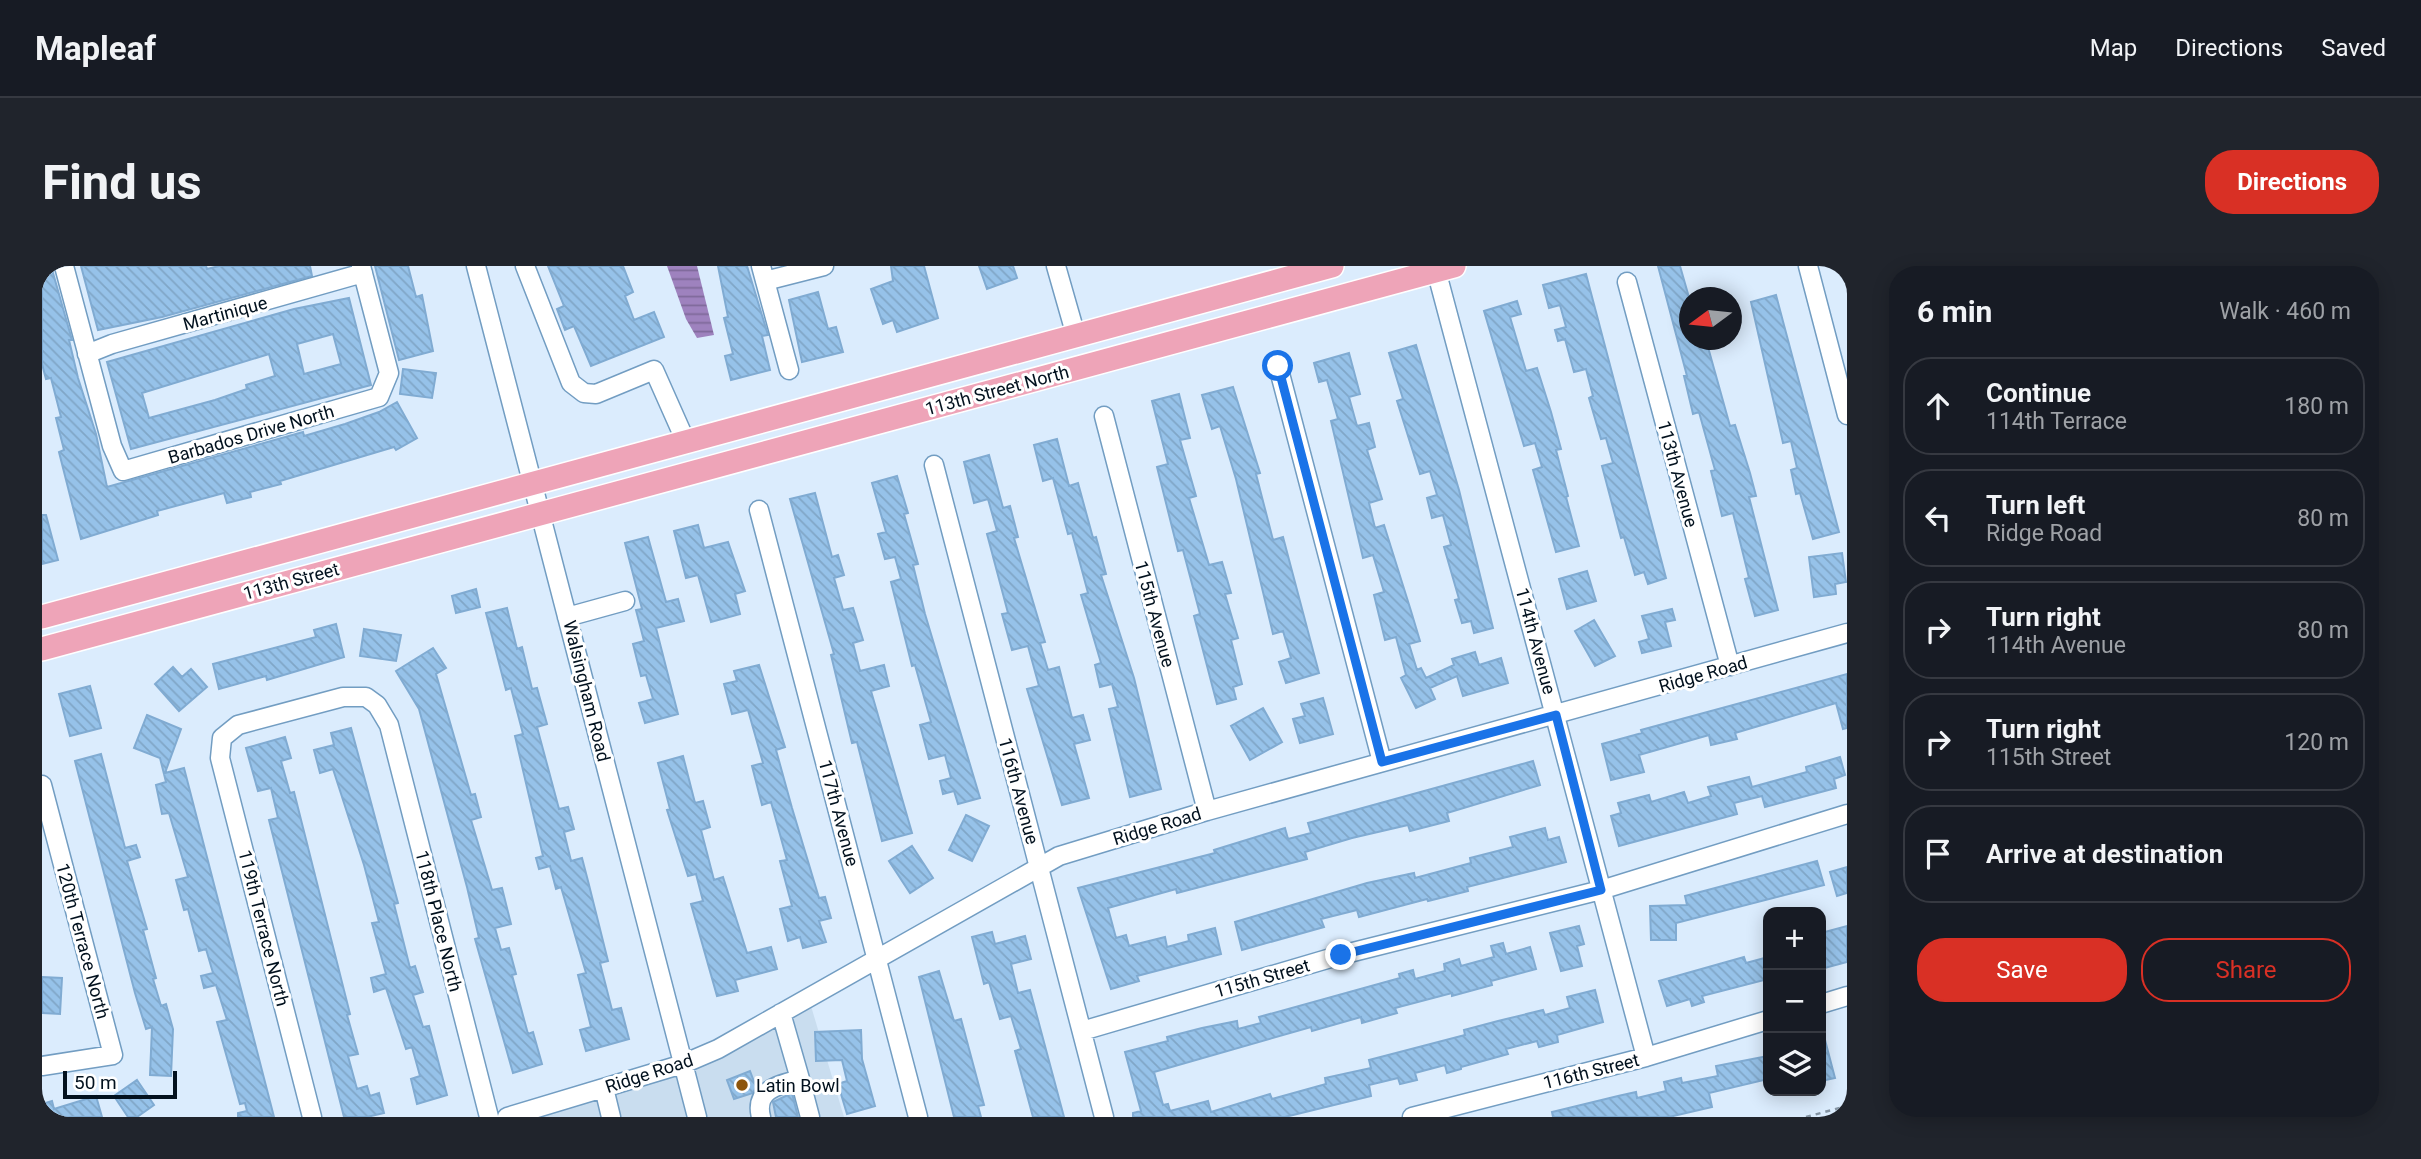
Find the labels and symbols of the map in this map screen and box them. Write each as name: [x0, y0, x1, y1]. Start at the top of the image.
north arrow: [1679, 287, 1742, 350]
street label: Martinique: [181, 292, 269, 334]
route start: [1262, 350, 1293, 381]
street label: 113th Street North: [923, 361, 1071, 419]
street label: Barbados Drive North: [166, 400, 336, 468]
street label: 113th Avenue: [1654, 418, 1702, 530]
street label: 113th Street: [241, 558, 341, 604]
street label: 115th Avenue: [1131, 558, 1179, 670]
street label: 114th Avenue: [1512, 585, 1560, 697]
street label: Walsingham Road: [559, 618, 615, 764]
street label: Ridge Road: [1656, 651, 1750, 697]
street label: 116th Avenue: [995, 735, 1043, 847]
street label: 117th Avenue: [815, 757, 863, 869]
street label: Ridge Road: [1110, 803, 1204, 849]
street label: 119th Terrace North: [234, 848, 294, 1008]
street label: 118th Place North: [411, 848, 467, 994]
street label: 120th Terrace North: [52, 861, 114, 1021]
route end: [1325, 939, 1356, 970]
street label: 115th Street: [1212, 954, 1312, 1002]
street label: Ridge Road: [602, 1049, 696, 1097]
street label: 116th Street: [1541, 1049, 1641, 1093]
scale bar: [63, 1068, 177, 1100]
place label: Latin Bowl: [756, 1075, 840, 1096]
marker: Latin Bowl: [734, 1077, 750, 1093]

